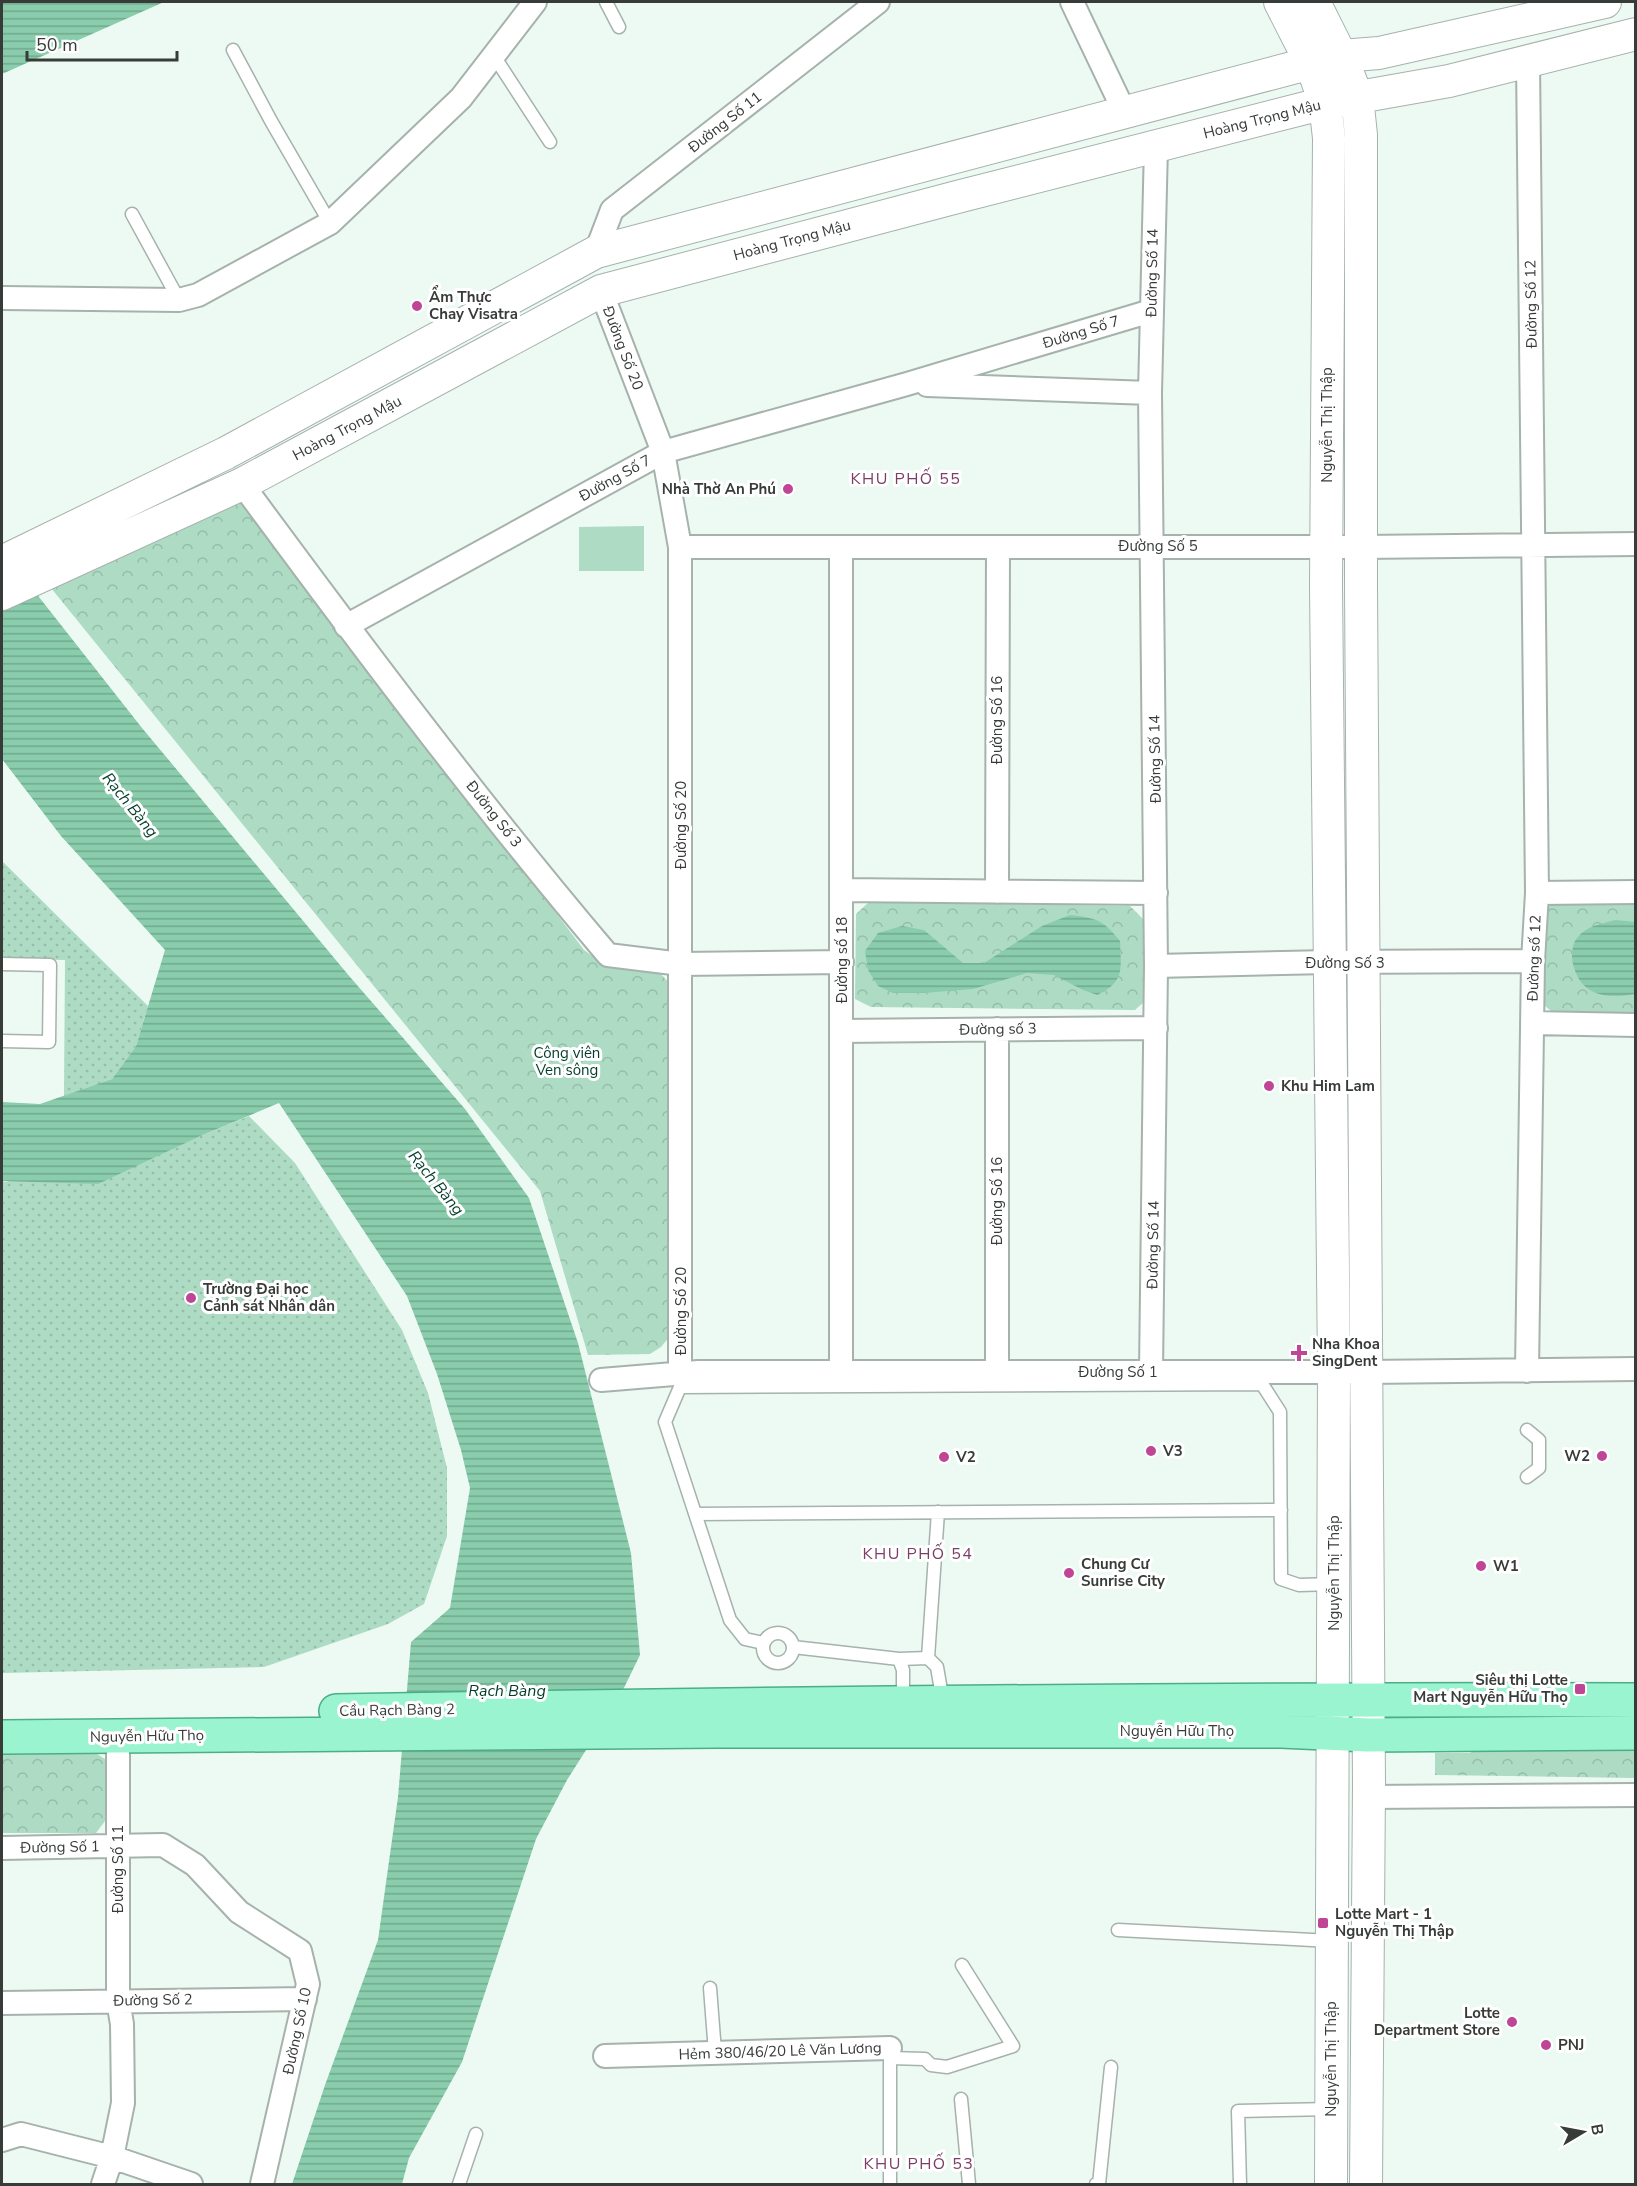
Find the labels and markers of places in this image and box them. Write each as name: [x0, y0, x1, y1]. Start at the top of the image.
place label: Ẩm Thực Chay Visatra: [429, 285, 518, 324]
marker: Ẩm Thực Chay Visatra: [410, 299, 424, 313]
place label: Nhà Thờ An Phú: [662, 479, 776, 499]
marker: Nhà Thờ An Phú: [781, 482, 795, 496]
place label: Khu Him Lam: [1281, 1076, 1375, 1096]
marker: Khu Him Lam: [1262, 1079, 1276, 1093]
place label: Trường Đại học Cảnh sát Nhân dân: [203, 1279, 335, 1316]
marker: Trường Đại học Cảnh sát Nhân dân: [184, 1291, 198, 1305]
place label: Nha Khoa SingDent: [1312, 1334, 1380, 1371]
marker: Nha Khoa SingDent: [1290, 1344, 1308, 1362]
place label: V3: [1162, 1441, 1183, 1461]
marker: V3: [1144, 1444, 1158, 1458]
place label: W2: [1564, 1446, 1590, 1466]
place label: V2: [955, 1447, 976, 1467]
marker: W2: [1595, 1449, 1609, 1463]
marker: V2: [937, 1450, 951, 1464]
place label: Chung Cư Sunrise City: [1081, 1554, 1165, 1591]
place label: W1: [1493, 1556, 1519, 1576]
marker: W1: [1474, 1559, 1488, 1573]
marker: Chung Cư Sunrise City: [1062, 1566, 1076, 1580]
place label: Siêu thị Lotte Mart Nguyễn Hữu Thọ: [1413, 1670, 1568, 1707]
marker: Siêu thị Lotte Mart Nguyễn Hữu Thọ: [1573, 1682, 1587, 1696]
place label: Lotte Mart - 1 Nguyễn Thị Thập: [1335, 1904, 1454, 1941]
marker: Lotte Mart - 1 Nguyễn Thị Thập: [1316, 1916, 1330, 1930]
place label: Lotte Department Store: [1374, 2003, 1500, 2040]
marker: Lotte Department Store: [1505, 2015, 1519, 2029]
place label: PNJ: [1558, 2035, 1584, 2055]
marker: PNJ: [1539, 2038, 1553, 2052]

